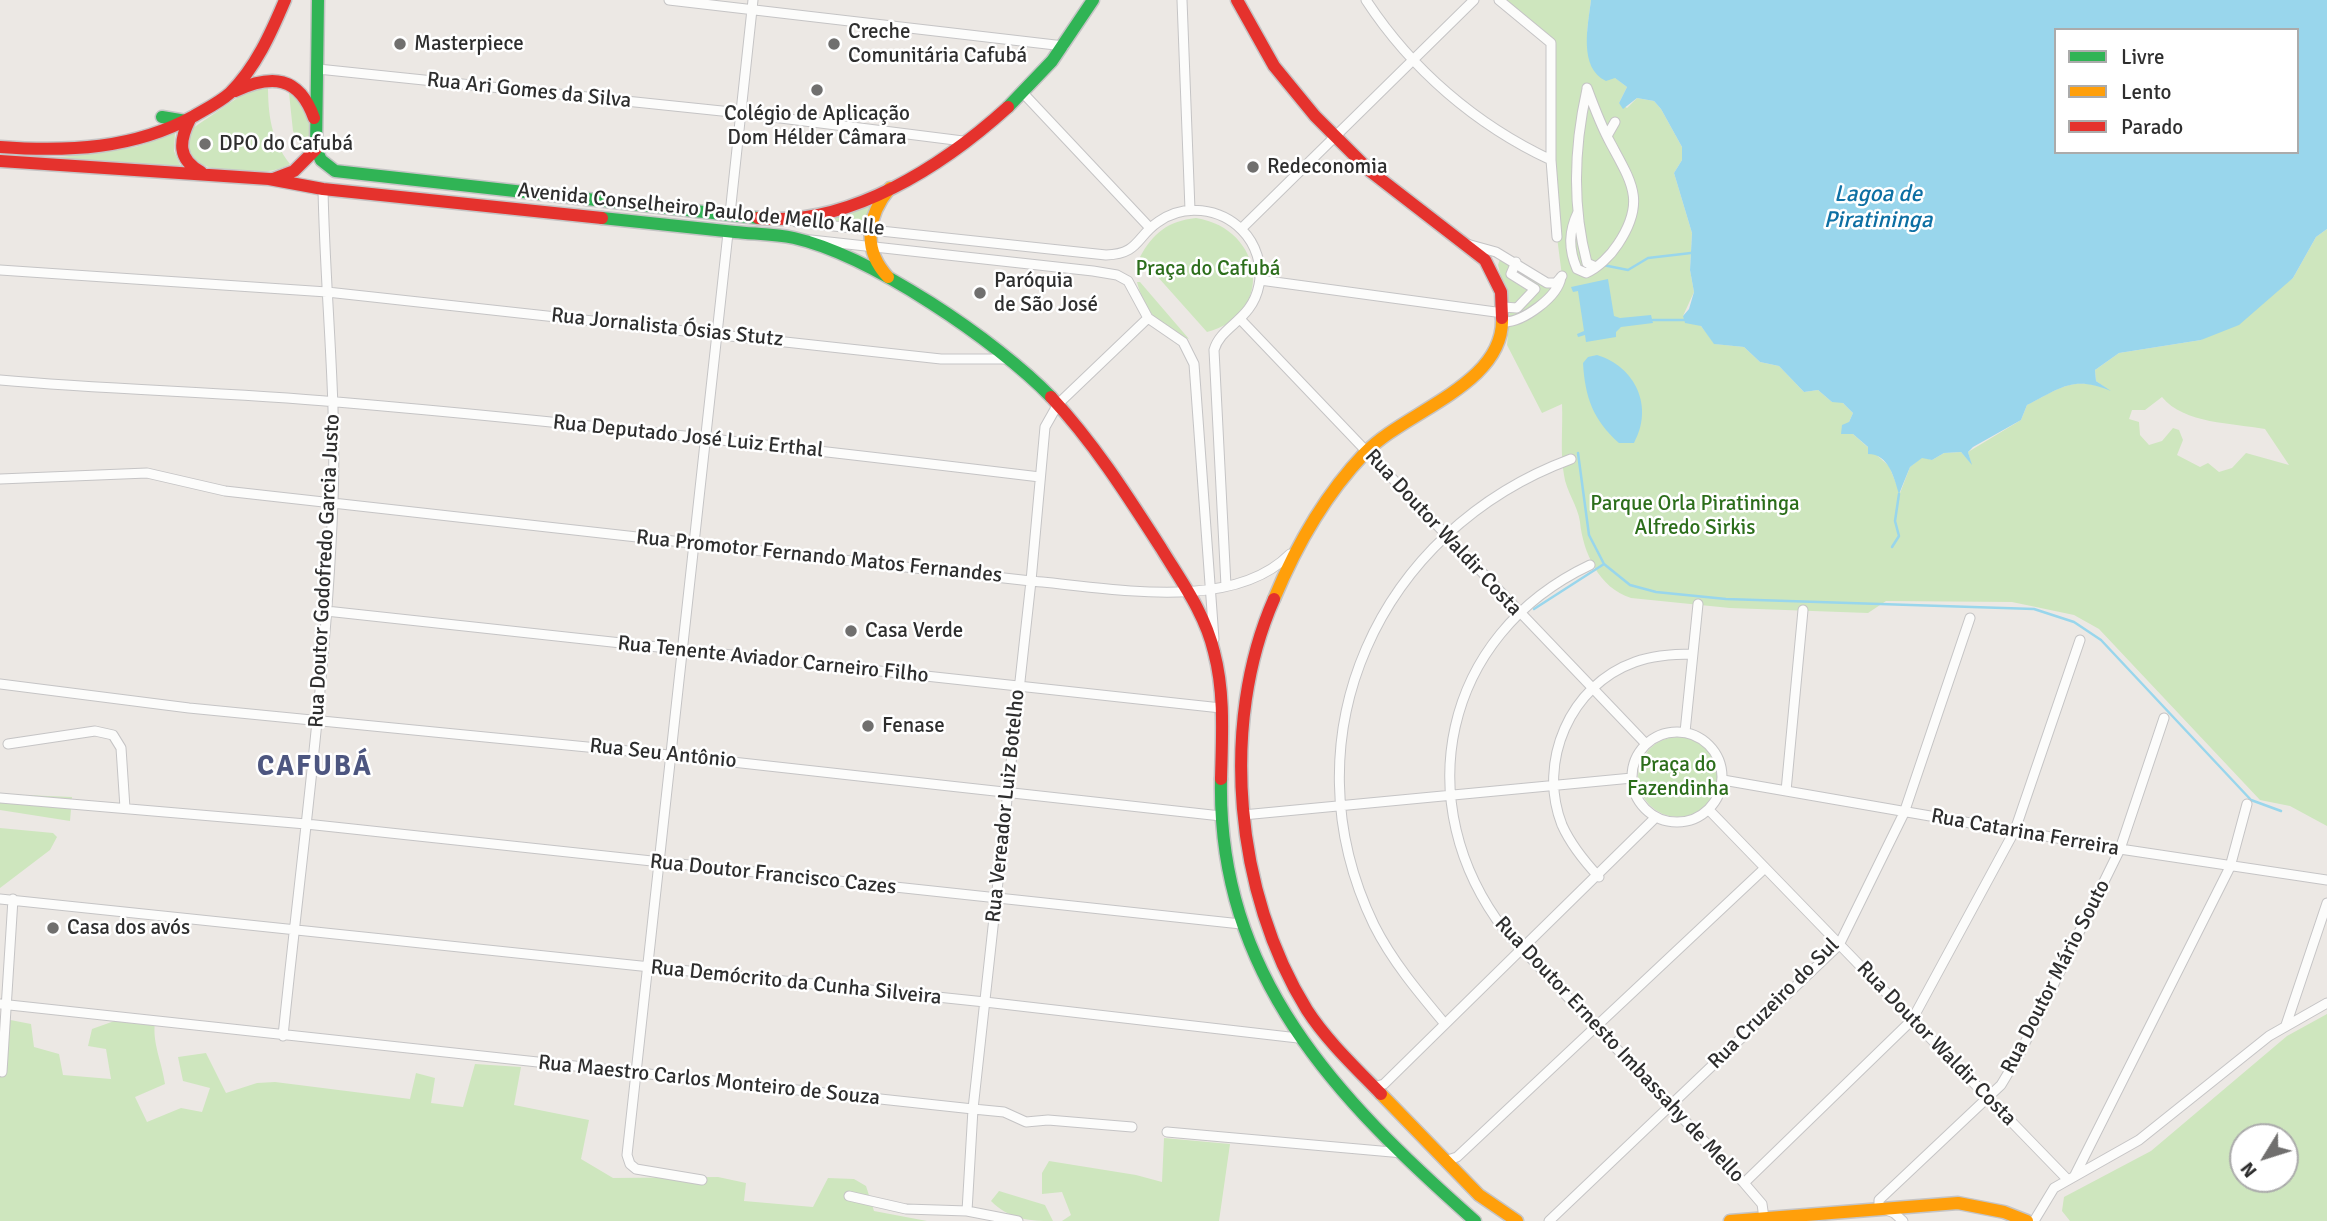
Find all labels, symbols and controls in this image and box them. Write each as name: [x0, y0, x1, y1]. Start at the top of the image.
place label: Creche Comunitária Cafubá: [848, 19, 1027, 69]
legend: [2054, 28, 2299, 154]
place label: Masterpiece: [414, 31, 524, 57]
marker: Masterpiece: [392, 36, 408, 52]
marker: Creche Comunitária Cafubá: [826, 36, 842, 52]
text: Livre: [2121, 44, 2164, 70]
street label: Rua Ari Gomes da Silva: [425, 68, 633, 114]
text: Lento: [2121, 79, 2171, 105]
marker: Colégio de Aplicação Dom Hélder Câmara: [809, 82, 825, 98]
place label: Colégio de Aplicação Dom Hélder Câmara: [724, 101, 910, 151]
text: Parado: [2121, 114, 2183, 140]
place label: DPO do Cafubá: [219, 131, 353, 157]
marker: DPO do Cafubá: [197, 136, 213, 152]
place label: Redeconomia: [1267, 154, 1388, 180]
marker: Redeconomia: [1245, 159, 1261, 175]
street label: Avenida Conselheiro Paulo de Mello Kalle: [516, 178, 886, 242]
water label: Lagoa de Piratininga: [1824, 181, 1932, 235]
park label: Praça do Cafubá: [1136, 256, 1280, 282]
place label: Paróquia de São José: [994, 268, 1098, 318]
marker: Paróquia de São José: [972, 285, 988, 301]
street label: Rua Jornalista Ósias Stutz: [550, 303, 784, 353]
street label: Rua Deputado José Luiz Erthal: [551, 410, 825, 464]
street label: Rua Doutor Godofredo Garcia Justo: [304, 413, 346, 729]
street label: Rua Doutor Waldir Costa: [1359, 444, 1527, 622]
park label: Parque Orla Piratininga Alfredo Sirkis: [1590, 491, 1800, 541]
street label: Rua Promotor Fernando Matos Fernandes: [635, 525, 1003, 589]
place label: Casa Verde: [865, 618, 963, 644]
marker: Casa Verde: [843, 623, 859, 639]
street label: Rua Tenente Aviador Carneiro Filho: [616, 631, 930, 689]
street label: Rua Vereador Luiz Botelho: [981, 688, 1031, 924]
place label: Fenase: [882, 713, 945, 739]
marker: Fenase: [860, 718, 876, 734]
street label: Rua Seu Antônio: [588, 734, 738, 774]
district label: CAFUBÁ: [258, 751, 372, 785]
park label: Praça do Fazendinha: [1627, 752, 1729, 802]
street label: Rua Catarina Ferreira: [1929, 804, 2121, 862]
street label: Rua Doutor Francisco Cazes: [648, 850, 898, 900]
street label: Rua Doutor Mário Souto: [1996, 876, 2116, 1078]
street label: Rua Doutor Ernesto Imbassahy de Mello: [1489, 912, 1749, 1188]
place label: Casa dos avós: [67, 915, 190, 941]
marker: Casa dos avós: [45, 920, 61, 936]
street label: Rua Cruzeiro do Sul: [1703, 933, 1845, 1075]
street label: Rua Demócrito da Cunha Silveira: [649, 955, 943, 1011]
street label: Rua Doutor Waldir Costa: [1851, 957, 2021, 1131]
street label: Rua Maestro Carlos Monteiro de Souza: [537, 1050, 881, 1112]
north arrow: [2229, 1123, 2299, 1193]
text: N: [2236, 1157, 2263, 1182]

